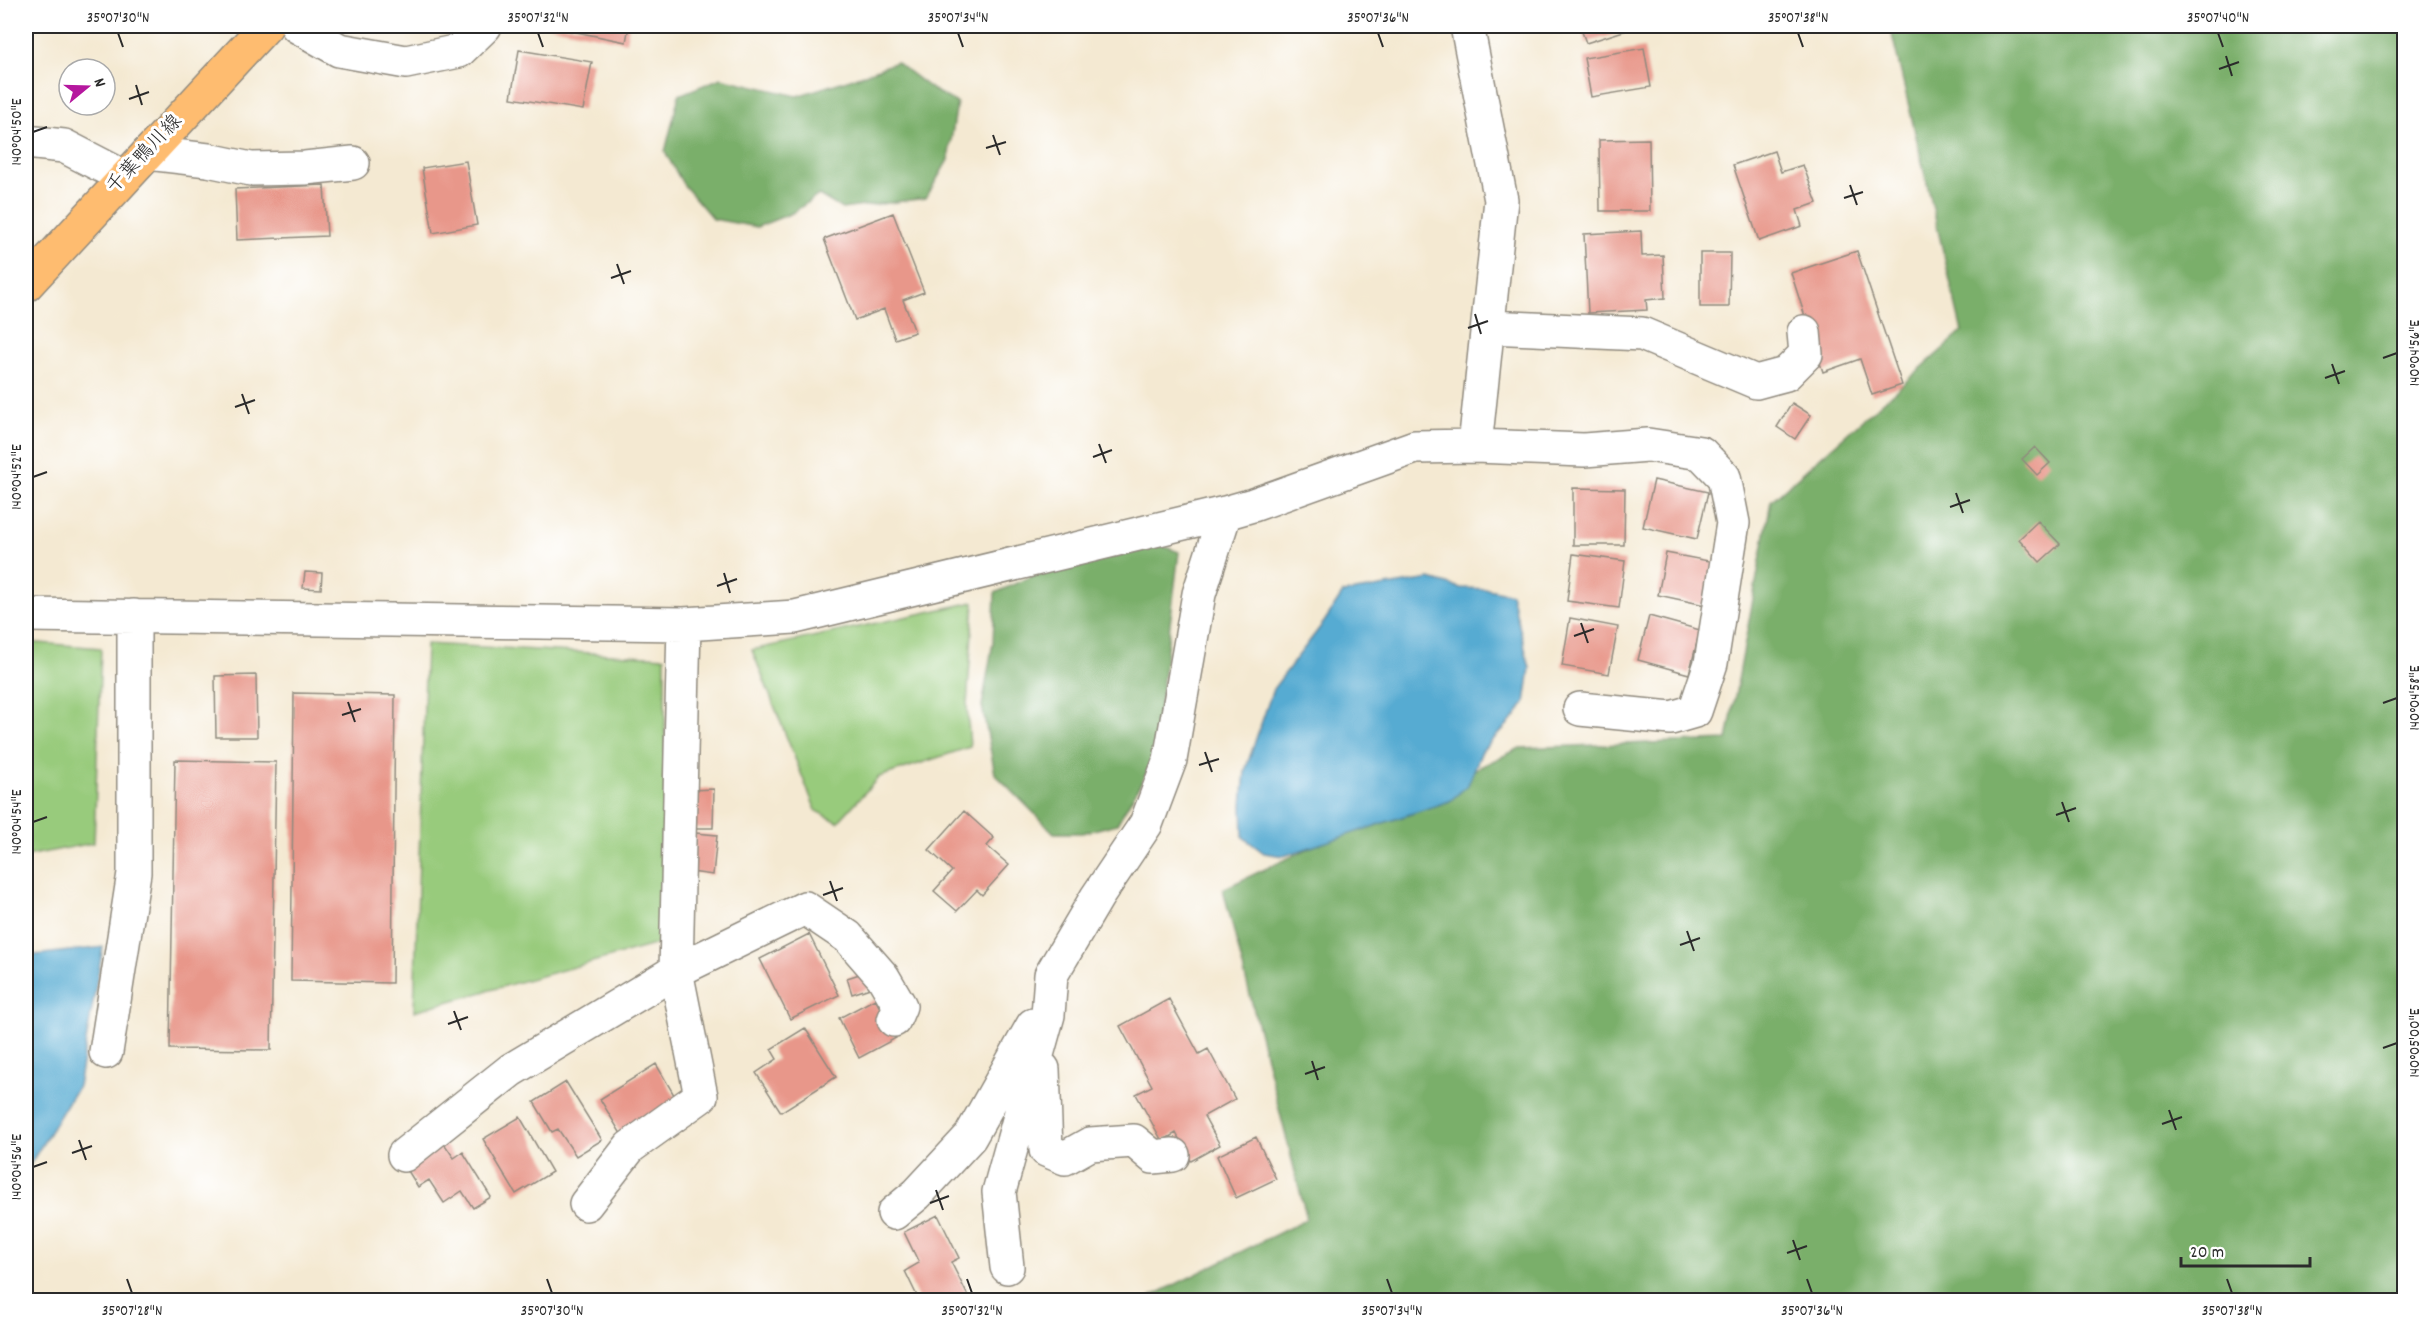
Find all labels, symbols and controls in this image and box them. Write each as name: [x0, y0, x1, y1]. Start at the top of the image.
text: 35°07'30"N: [87, 8, 149, 30]
text: 35°07'32"N: [507, 8, 569, 30]
text: 35°07'34"N: [928, 8, 988, 30]
text: 35°07'36"N: [1347, 8, 1409, 30]
text: 35°07'38"N: [1768, 8, 1828, 30]
text: 35°07'40"N: [2187, 8, 2249, 30]
north arrow: [57, 57, 117, 117]
text: N: [87, 75, 111, 91]
text: 140°04'50"E: [7, 98, 29, 166]
street label: 千葉鴨川線: [101, 109, 189, 201]
text: 140°04'56"E: [2405, 320, 2427, 386]
text: 140°04'52"E: [7, 444, 29, 510]
text: 140°04'58"E: [2405, 665, 2427, 730]
text: 140°04'54"E: [7, 789, 29, 855]
text: 140°05'00"E: [2405, 1008, 2427, 1078]
text: 140°04'56"E: [7, 1134, 29, 1200]
scale bar: [2181, 1230, 2310, 1268]
text: 20 m: [2190, 1241, 2224, 1266]
text: 35°07'28"N: [102, 1301, 162, 1323]
text: 35°07'30"N: [521, 1301, 583, 1323]
text: 35°07'32"N: [941, 1301, 1003, 1323]
text: 35°07'34"N: [1362, 1301, 1422, 1323]
text: 35°07'36"N: [1781, 1301, 1843, 1323]
text: 35°07'38"N: [2202, 1301, 2262, 1323]

